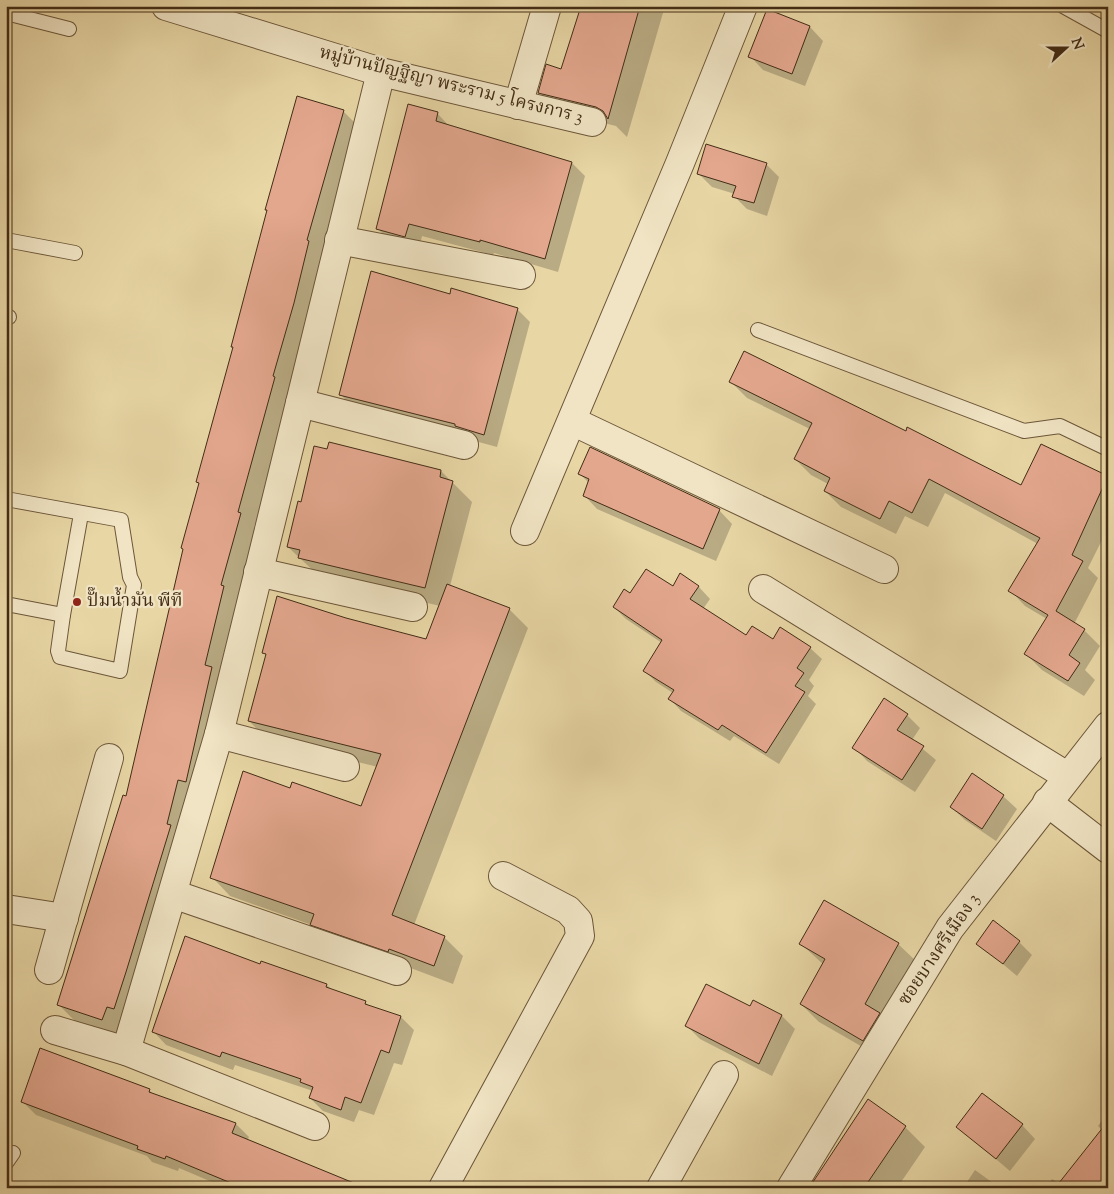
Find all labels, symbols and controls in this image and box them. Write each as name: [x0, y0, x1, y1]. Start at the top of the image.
north arrow: [1042, 22, 1092, 72]
text: N: [1065, 35, 1088, 53]
street label: หมู่บ้านปัญฐิญา พระราม 5 โครงการ 3: [316, 39, 586, 131]
place label: ปั๊มน้ำมัน พีที: [87, 586, 182, 615]
marker: ปั๊มน้ำมัน พีที: [71, 596, 83, 608]
street label: ซอยบางศรีเมือง 3: [893, 889, 987, 1011]

